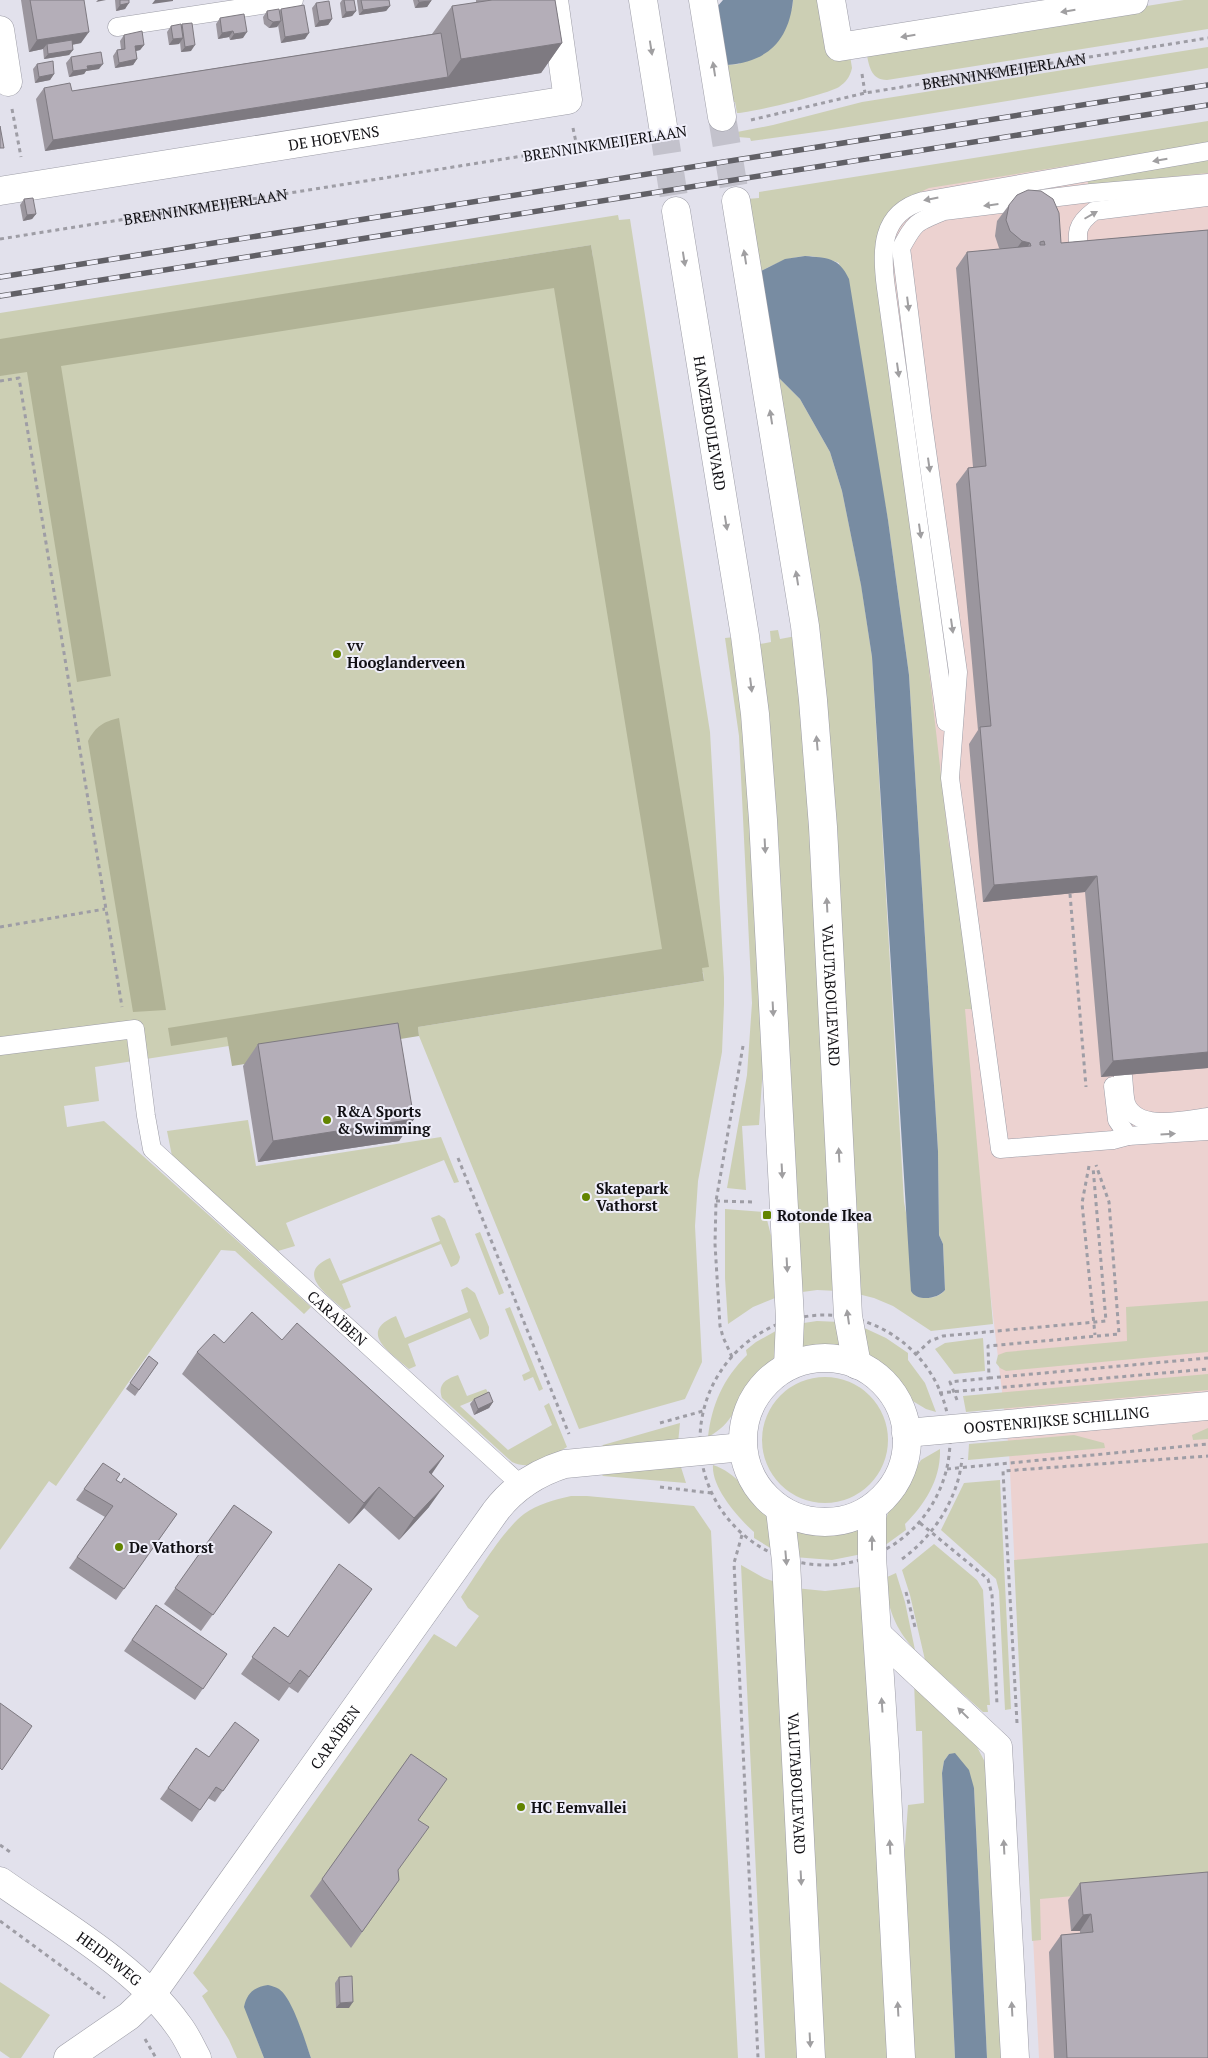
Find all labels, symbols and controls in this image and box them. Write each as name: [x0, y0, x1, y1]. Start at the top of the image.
one-way arrow: [1060, 7, 1076, 15]
one-way arrow: [899, 33, 915, 41]
one-way arrow: [647, 41, 655, 57]
street label: BRENNINKMEIJERLAAN: [921, 48, 1087, 94]
one-way arrow: [710, 60, 718, 76]
street label: DE HOEVENS: [287, 120, 381, 155]
street label: BRENNINKMEIJERLAAN: [522, 120, 688, 166]
one-way arrow: [1152, 156, 1168, 164]
street label: BRENNINKMEIJERLAAN: [122, 184, 289, 229]
one-way arrow: [922, 196, 938, 204]
one-way arrow: [982, 201, 998, 209]
one-way arrow: [1083, 211, 1098, 219]
one-way arrow: [741, 248, 749, 264]
one-way arrow: [681, 251, 689, 267]
one-way arrow: [904, 296, 912, 312]
street label: HANZEBOULEVARD: [690, 354, 731, 492]
one-way arrow: [894, 362, 902, 378]
one-way arrow: [767, 409, 775, 425]
one-way arrow: [926, 457, 934, 473]
one-way arrow: [723, 515, 731, 531]
one-way arrow: [916, 523, 924, 539]
one-way arrow: [793, 569, 801, 585]
one-way arrow: [948, 618, 956, 634]
place label: vv Hooglanderveen: [346, 635, 465, 672]
marker: vv Hooglanderveen: [331, 648, 343, 660]
one-way arrow: [747, 677, 755, 693]
one-way arrow: [813, 735, 821, 751]
one-way arrow: [761, 839, 769, 855]
one-way arrow: [822, 897, 830, 913]
street label: VALUTABOULEVARD: [818, 924, 845, 1067]
one-way arrow: [770, 1001, 778, 1017]
place label: R&A Sports & Swimming: [337, 1101, 431, 1138]
marker: R&A Sports & Swimming: [321, 1114, 333, 1126]
one-way arrow: [1160, 1129, 1176, 1137]
one-way arrow: [835, 1147, 843, 1163]
one-way arrow: [778, 1163, 786, 1179]
place label: Skatepark Vathorst: [596, 1178, 668, 1215]
marker: Skatepark Vathorst: [580, 1191, 592, 1203]
place label: Rotonde Ikea: [777, 1205, 873, 1225]
marker: Rotonde Ikea: [761, 1209, 773, 1221]
one-way arrow: [783, 1257, 791, 1273]
street label: CARAÏBEN: [303, 1286, 371, 1350]
one-way arrow: [844, 1309, 852, 1325]
street label: OOSTENRIJKSE SCHILLING: [963, 1401, 1151, 1438]
one-way arrow: [868, 1535, 876, 1551]
place label: De Vathorst: [129, 1537, 214, 1557]
marker: De Vathorst: [113, 1541, 125, 1553]
one-way arrow: [782, 1550, 790, 1566]
one-way arrow: [878, 1697, 886, 1713]
street label: CARAÏBEN: [305, 1702, 364, 1773]
one-way arrow: [957, 1707, 969, 1719]
street label: VALUTABOULEVARD: [784, 1712, 811, 1855]
place label: HC Eemvallei: [531, 1797, 627, 1817]
marker: HC Eemvallei: [515, 1801, 527, 1813]
one-way arrow: [886, 1839, 894, 1855]
one-way arrow: [999, 1839, 1007, 1855]
one-way arrow: [798, 1870, 806, 1886]
street label: HEIDEWEG: [73, 1926, 147, 1990]
one-way arrow: [894, 2001, 902, 2017]
one-way arrow: [1008, 2001, 1016, 2017]
one-way arrow: [806, 2032, 814, 2048]

